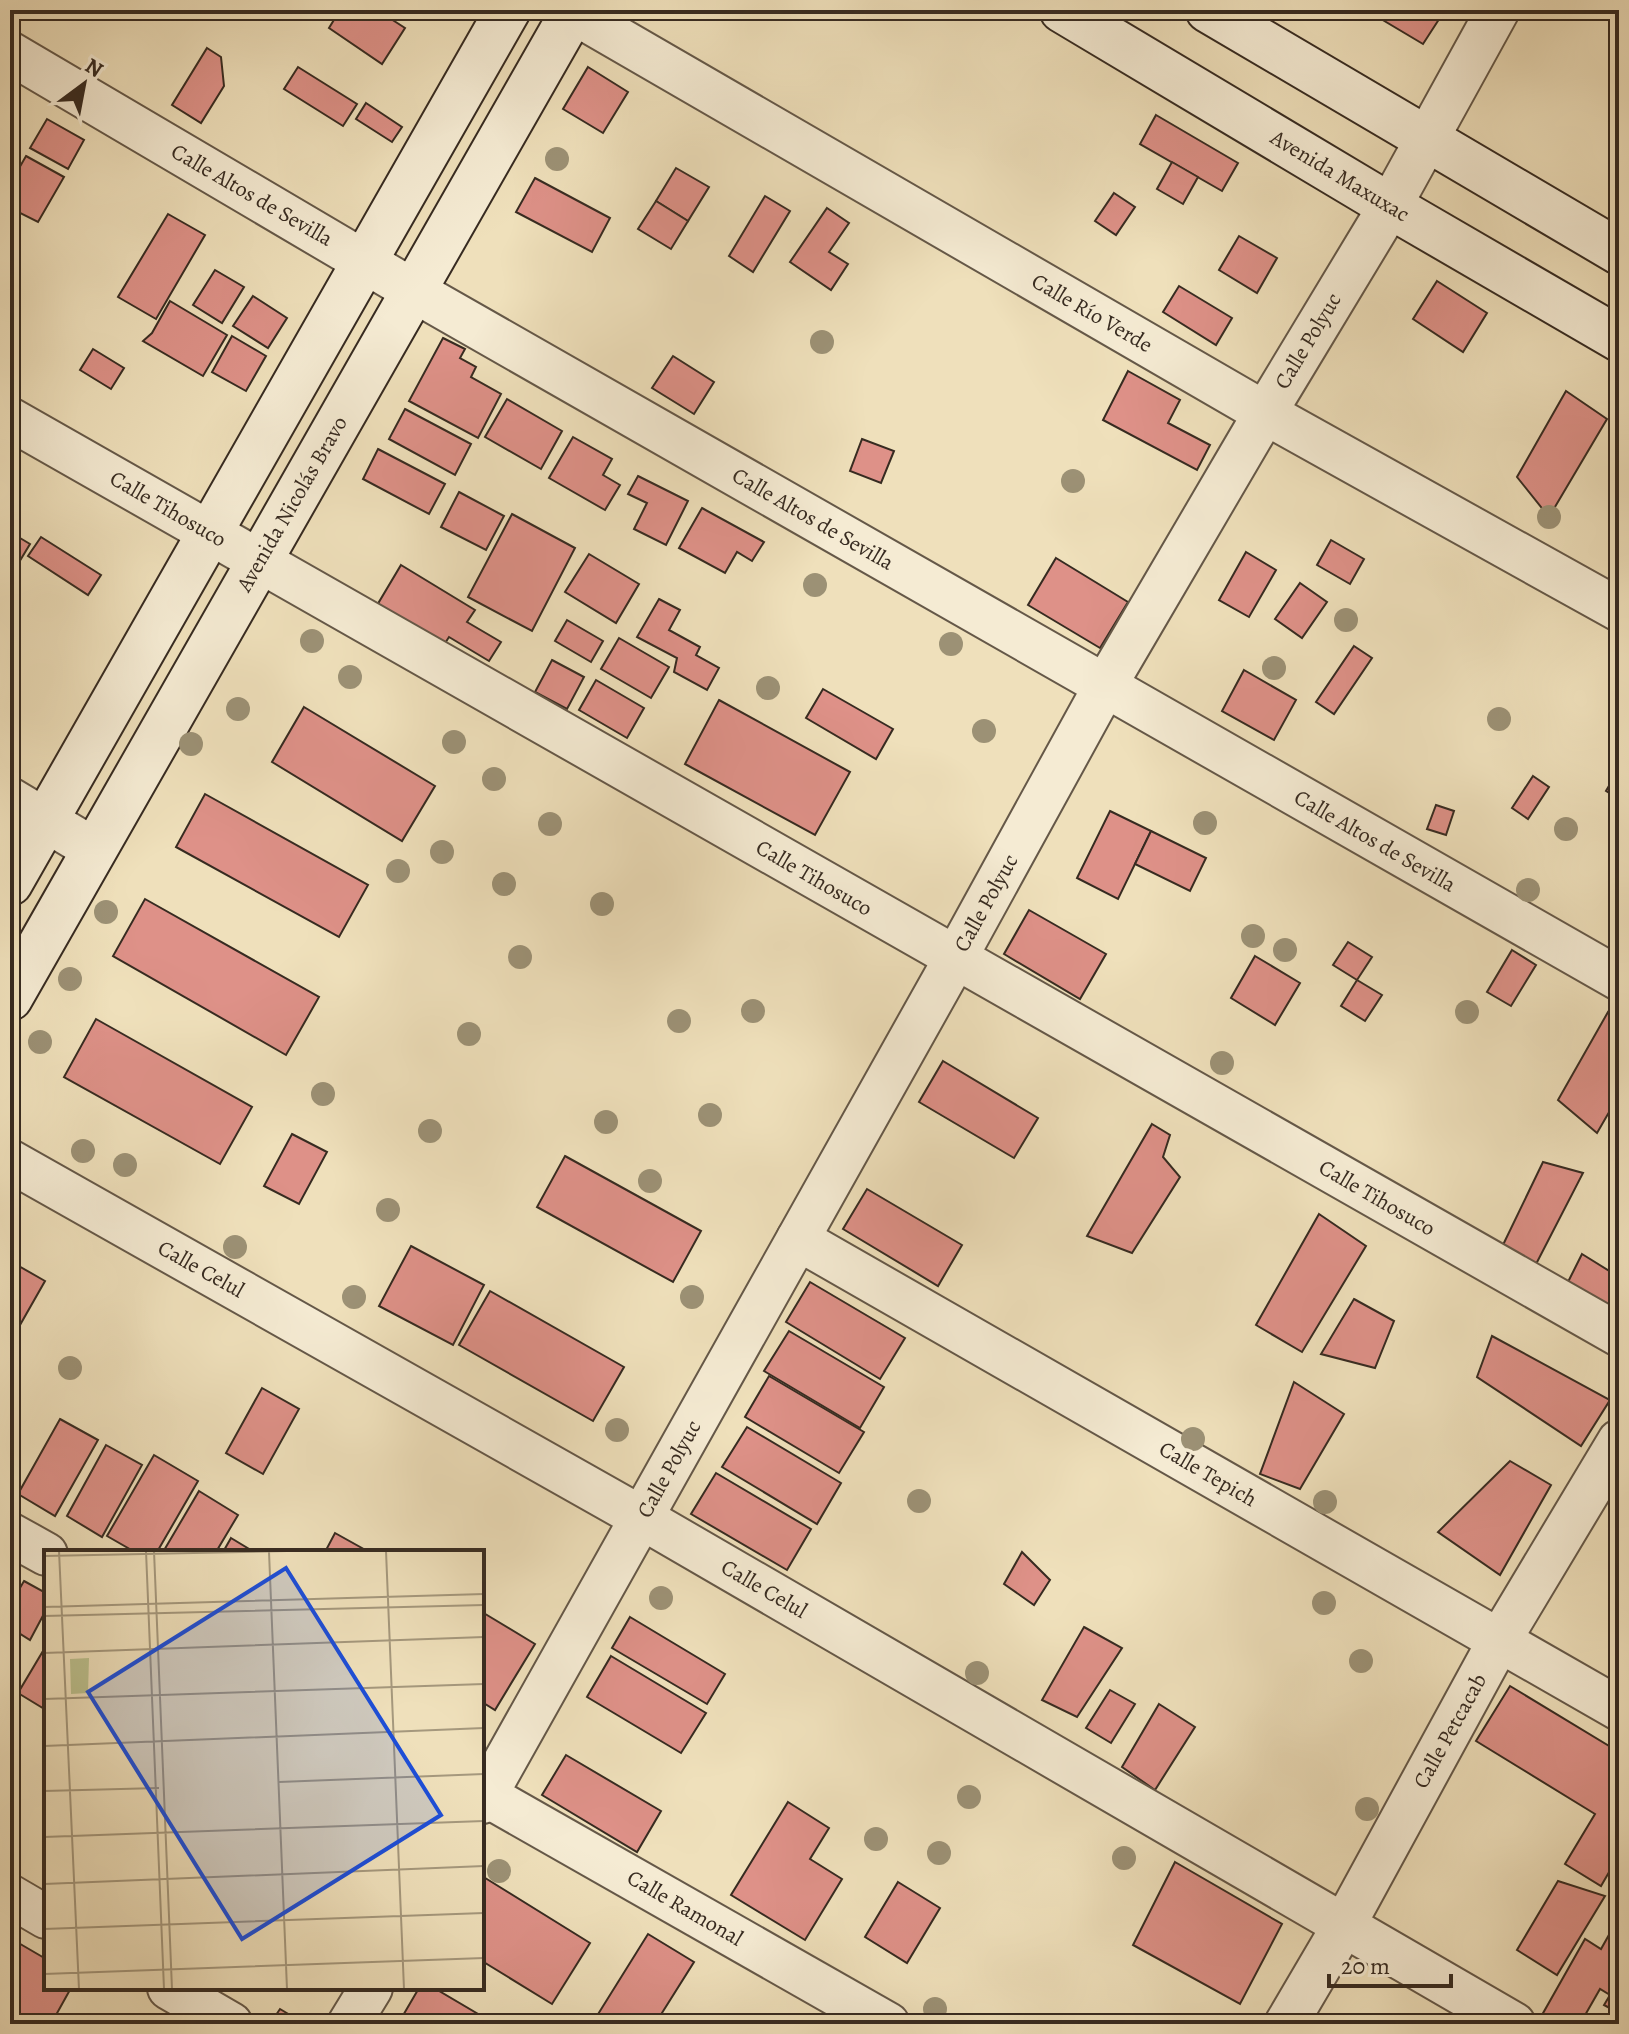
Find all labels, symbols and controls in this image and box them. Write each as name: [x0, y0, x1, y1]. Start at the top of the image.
north arrow: [44, 44, 124, 124]
text: N: [79, 51, 109, 85]
street label: Avenida Maxuxac: [1264, 122, 1415, 229]
street label: Calle Altos de Sevilla: [166, 136, 339, 254]
street label: Calle Río Verde: [1026, 266, 1158, 360]
street label: Calle Polyuc: [1267, 287, 1349, 395]
street label: Avenida Nicolás Bravo: [229, 411, 355, 598]
street label: Calle Altos de Sevilla: [727, 460, 900, 578]
street label: Calle Tihosuco: [104, 464, 232, 554]
street label: Calle Altos de Sevilla: [1289, 782, 1462, 900]
street label: Calle Tihosuco: [750, 833, 878, 923]
street label: Calle Polyuc: [947, 849, 1025, 957]
street label: Calle Tihosuco: [1313, 1153, 1441, 1243]
street label: Calle Celul: [152, 1233, 250, 1305]
street label: Calle Polyuc: [630, 1415, 708, 1523]
street label: Calle Tepich: [1154, 1434, 1263, 1514]
inset map: [44, 1550, 484, 1990]
street label: Calle Celul: [715, 1552, 813, 1626]
street label: Calle Petcacab: [1406, 1668, 1494, 1794]
street label: Calle Ramonal: [622, 1863, 748, 1953]
scale bar: [1329, 1938, 1451, 1988]
text: 20 m: [1341, 1950, 1390, 1982]

